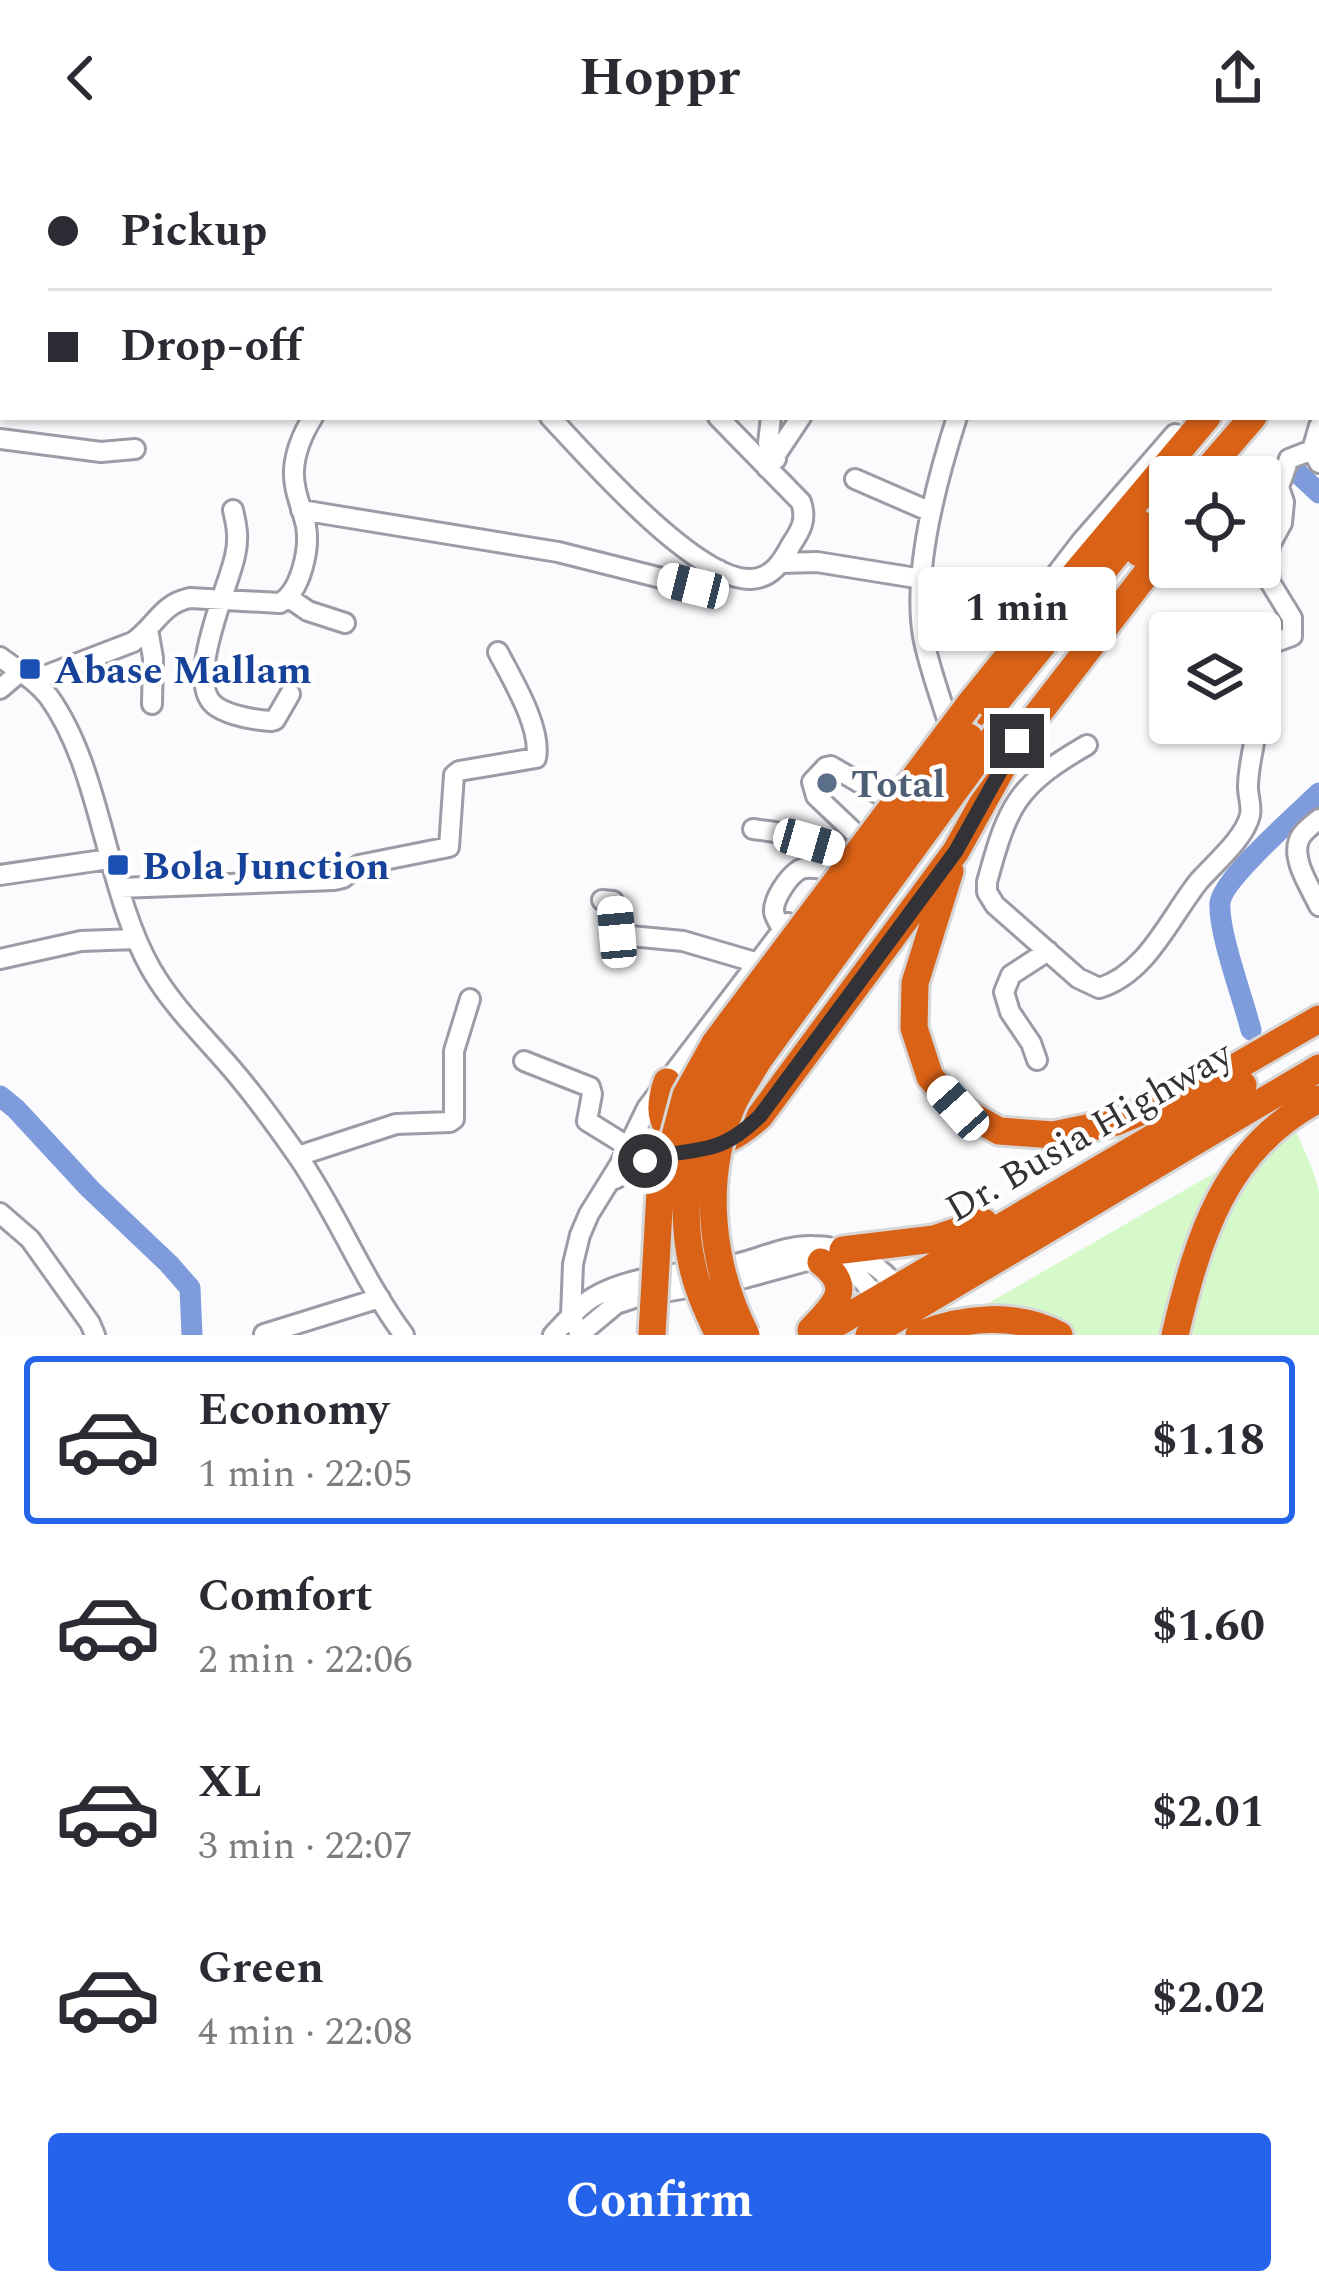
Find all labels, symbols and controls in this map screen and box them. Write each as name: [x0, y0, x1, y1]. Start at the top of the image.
text: Hoppr: [579, 37, 740, 119]
icon: back: [48, 45, 114, 111]
icon: share: [1205, 45, 1271, 111]
text: Pickup: [120, 197, 267, 266]
text: Drop-off: [120, 312, 302, 381]
map controls: [1149, 456, 1281, 744]
button: locate: [1149, 456, 1281, 588]
car: [654, 560, 732, 612]
callout: 1 min: [918, 567, 1116, 651]
text: 1 min: [965, 579, 1069, 638]
button: layers: [1149, 612, 1281, 744]
place label: Abase Mallam: [54, 642, 312, 701]
marker: Abase Mallam: [17, 656, 43, 682]
route end: [990, 714, 1044, 768]
place label: Total: [851, 756, 945, 815]
marker: Total: [814, 770, 840, 796]
car: [769, 815, 849, 869]
place label: Bola Junction: [142, 838, 390, 897]
marker: Bola Junction: [105, 852, 131, 878]
car: [596, 895, 638, 969]
street label: Dr. Busia Highway: [935, 1025, 1245, 1238]
car: [921, 1069, 995, 1147]
route start: [618, 1134, 672, 1188]
text: Economy: [198, 1376, 389, 1445]
icon: car: [54, 1386, 162, 1494]
text: $1.18: [1152, 1406, 1265, 1475]
text: 1 min · 22:05: [198, 1445, 413, 1504]
text: Comfort: [198, 1562, 373, 1631]
icon: car: [54, 1572, 162, 1680]
text: $1.60: [1152, 1592, 1265, 1661]
text: 2 min · 22:06: [198, 1631, 413, 1690]
text: XL: [198, 1748, 262, 1817]
icon: car: [54, 1758, 162, 1866]
text: $2.01: [1152, 1778, 1265, 1847]
text: 3 min · 22:07: [198, 1817, 413, 1876]
text: Green: [198, 1934, 324, 2003]
icon: car: [54, 1944, 162, 2052]
text: $2.02: [1152, 1964, 1265, 2033]
text: 4 min · 22:08: [198, 2003, 413, 2062]
button: Confirm: [48, 2133, 1271, 2271]

